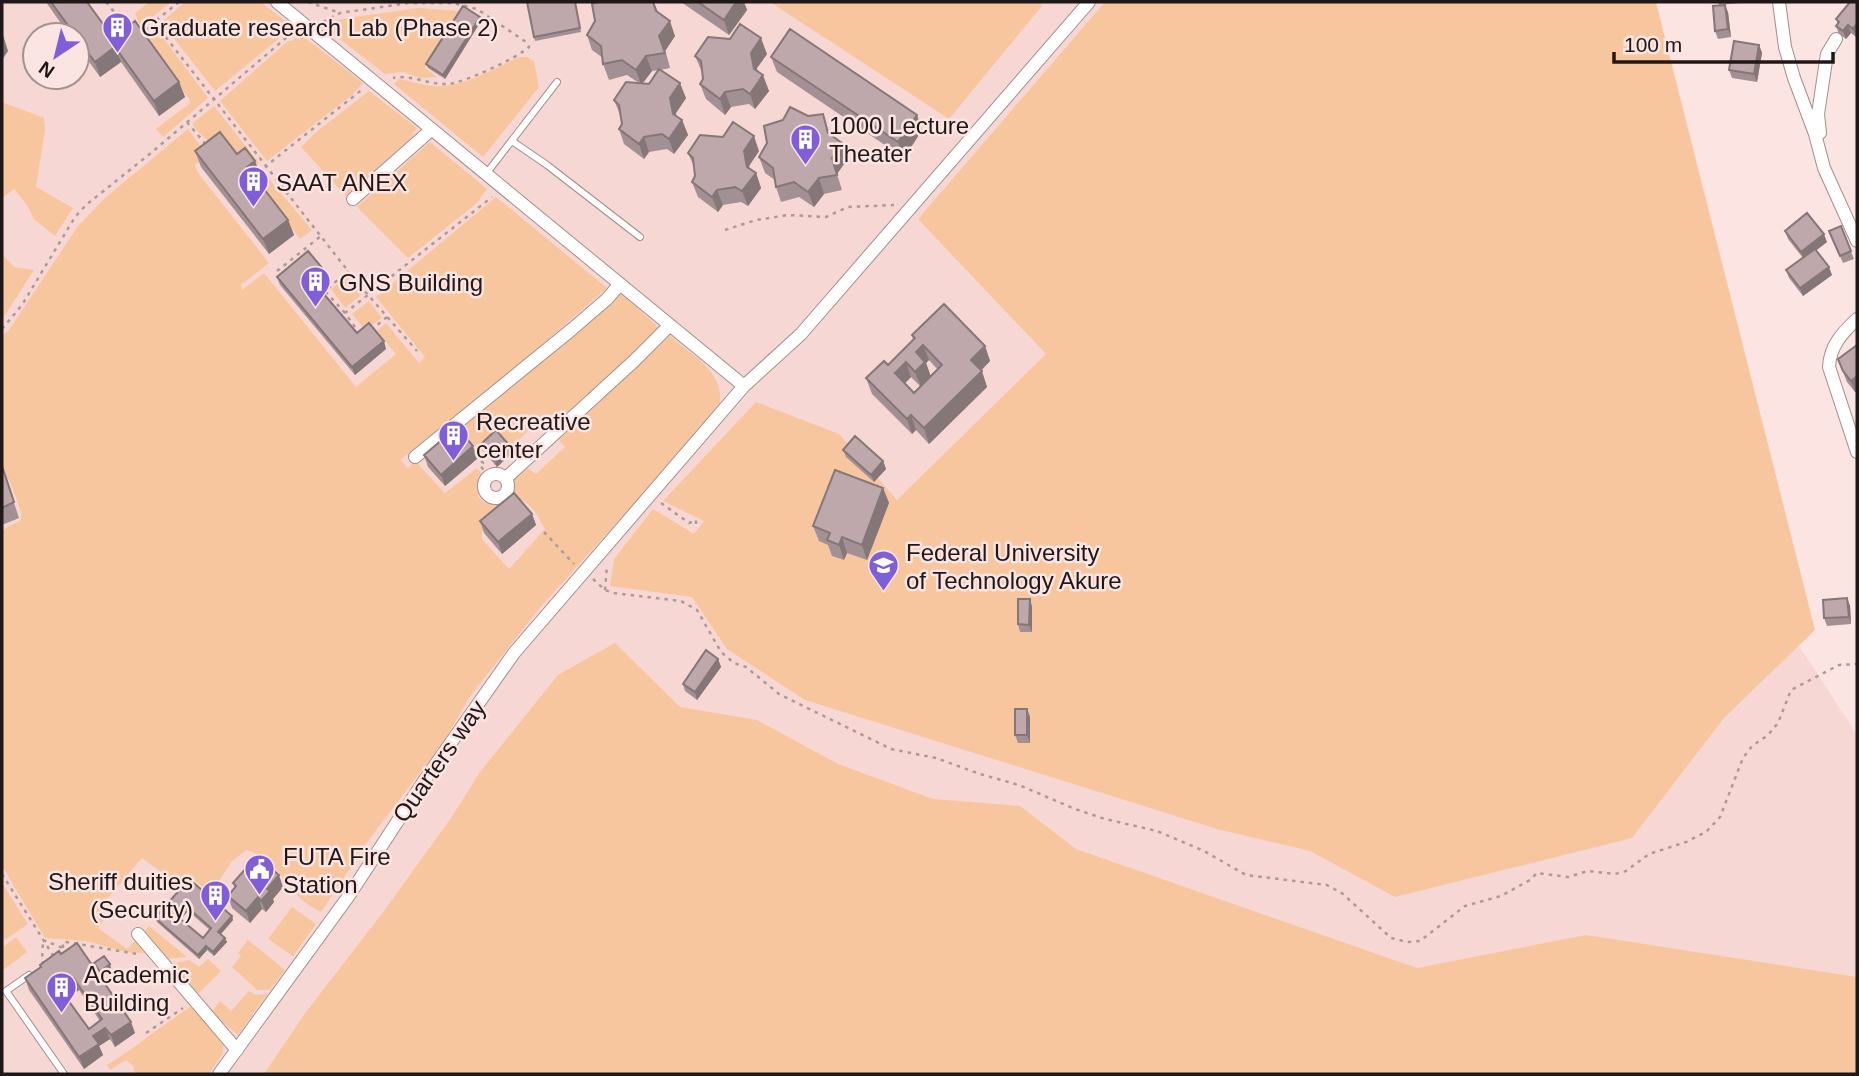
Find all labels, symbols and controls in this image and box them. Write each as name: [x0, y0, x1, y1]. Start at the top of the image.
building icon: Graduate research Lab (Phase 2): [101, 10, 135, 54]
place label: Graduate research Lab (Phase 2): [141, 14, 499, 41]
north arrow: [21, 21, 91, 91]
scale bar: [1614, 21, 1833, 65]
text: 100 m: [1624, 33, 1682, 56]
text: N: [35, 57, 58, 82]
place label: 1000 Lecture Theater: [829, 112, 969, 167]
building icon: 1000 Lecture Theater: [789, 122, 823, 166]
building icon: SAAT ANEX: [236, 165, 270, 209]
place label: SAAT ANEX: [276, 169, 407, 196]
building icon: GNS Building: [299, 265, 333, 309]
place label: GNS Building: [339, 269, 483, 296]
place label: Recreative center: [476, 408, 591, 463]
building icon: Recreative center: [436, 418, 470, 462]
place label: Federal University of Technology Akure: [906, 539, 1122, 594]
school or university icon: Federal University of Technology Akure: [866, 549, 900, 593]
street label: Quarters way: [387, 695, 491, 827]
place label: FUTA Fire Station: [283, 843, 391, 898]
public building icon: FUTA Fire Station: [243, 853, 277, 897]
place label: Sheriff duities (Security): [48, 868, 193, 923]
building icon: Sheriff duities (Security): [199, 878, 233, 922]
place label: Academic Building: [84, 961, 189, 1016]
building icon: Academic Building: [44, 971, 78, 1015]

